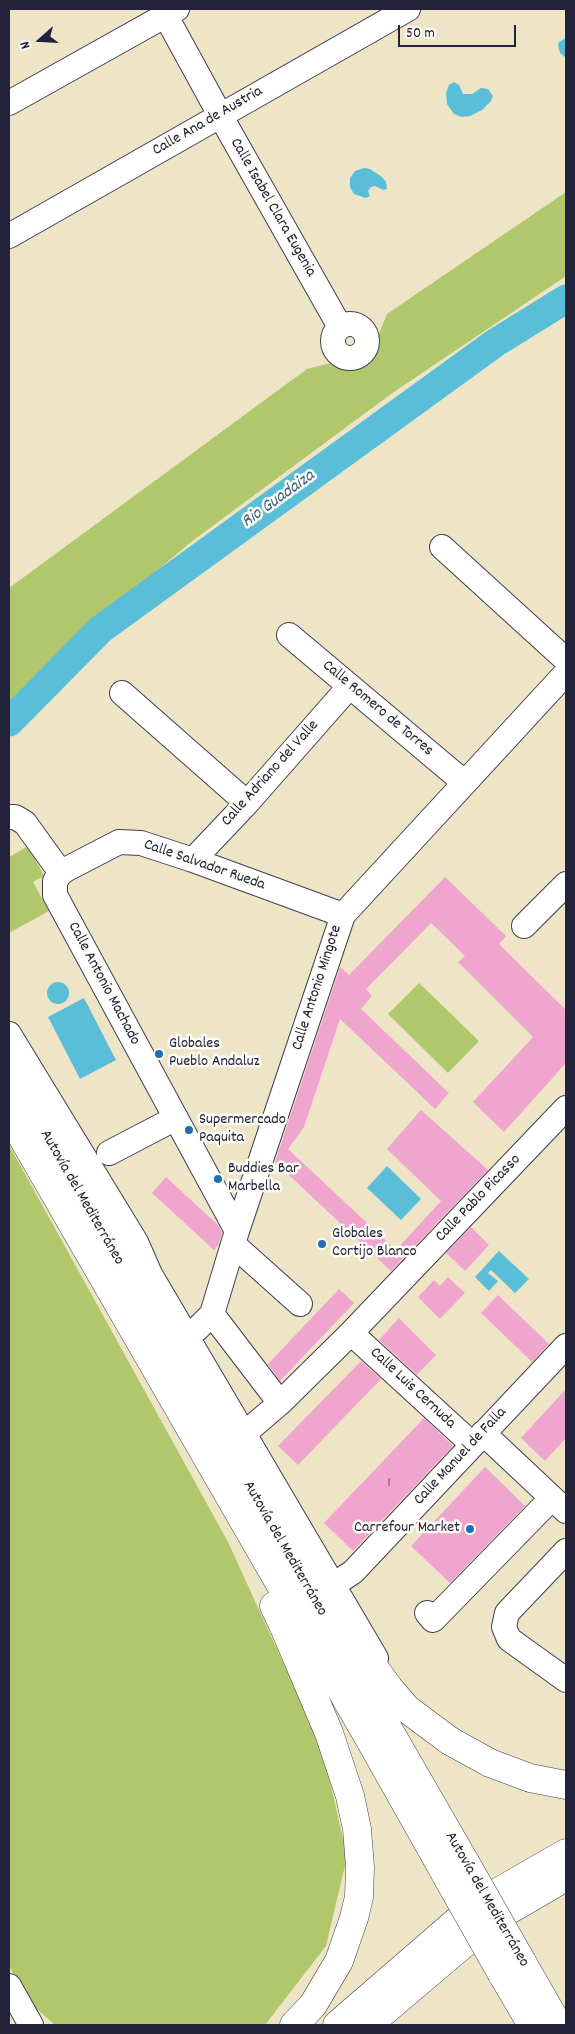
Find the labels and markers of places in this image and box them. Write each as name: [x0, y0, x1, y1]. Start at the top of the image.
place label: Globales Pueblo Andaluz: [169, 1035, 260, 1073]
marker: Globales Pueblo Andaluz: [153, 1048, 165, 1060]
place label: Supermercado Paquita: [199, 1111, 286, 1149]
marker: Supermercado Paquita: [183, 1124, 195, 1136]
place label: Buddies Bar Marbella: [228, 1160, 299, 1198]
marker: Buddies Bar Marbella: [212, 1173, 224, 1185]
place label: Globales Cortijo Blanco: [332, 1225, 417, 1263]
marker: Globales Cortijo Blanco: [316, 1238, 328, 1250]
place label: Carrefour Market: [354, 1519, 460, 1539]
marker: Carrefour Market: [464, 1523, 476, 1535]

